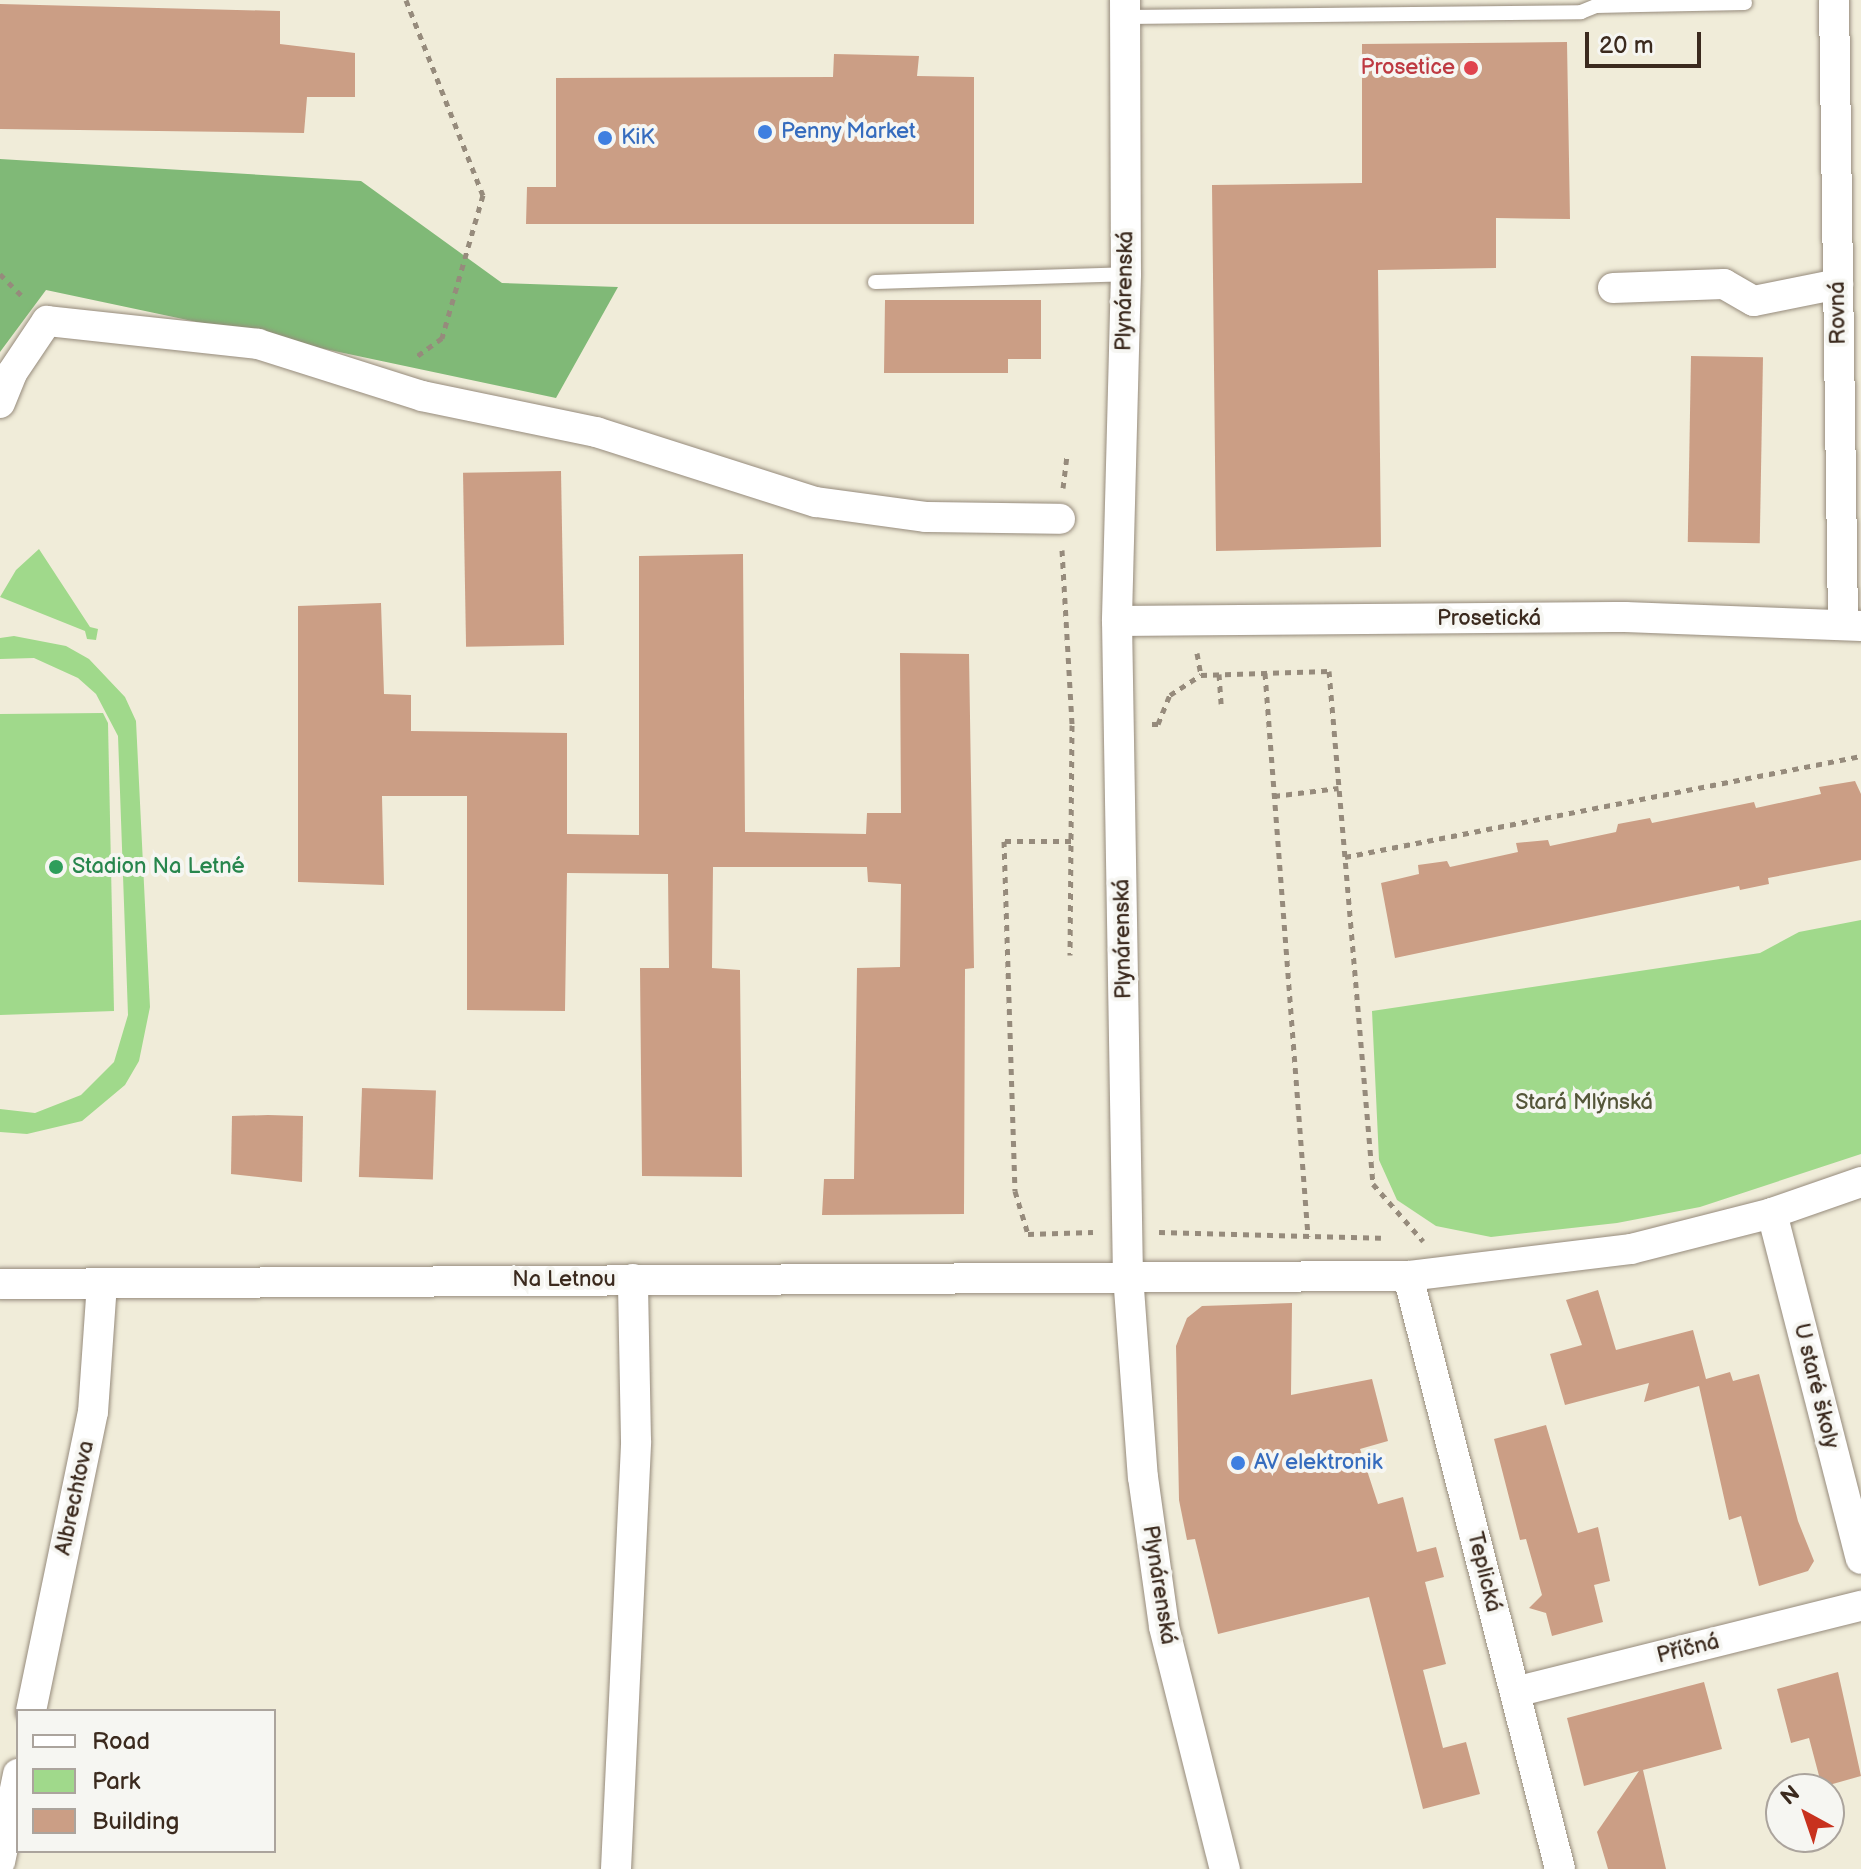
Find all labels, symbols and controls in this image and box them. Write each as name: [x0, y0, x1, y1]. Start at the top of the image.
scale bar: [1589, 16, 1705, 66]
text: 20 m: [1599, 31, 1654, 60]
place label: Prosetice: [1361, 55, 1455, 81]
marker: Prosetice: [1462, 59, 1480, 77]
place label: Penny Market: [781, 119, 917, 145]
marker: Penny Market: [756, 123, 774, 141]
place label: KiK: [621, 125, 655, 151]
marker: KiK: [596, 129, 614, 147]
street label: Plynárenská: [1111, 231, 1139, 351]
street label: Rovná: [1824, 281, 1852, 345]
street label: Prosetická: [1437, 606, 1541, 632]
place label: Stadion Na Letné: [72, 854, 245, 880]
marker: Stadion Na Letné: [47, 858, 65, 876]
street label: Plynárenská: [1109, 879, 1137, 999]
park label: Stará Mlýnská: [1515, 1090, 1653, 1116]
street label: Na Letnou: [512, 1267, 616, 1293]
street label: U staré školy: [1788, 1321, 1844, 1451]
street label: Albrechtova: [50, 1438, 100, 1558]
place label: AV elektronik: [1254, 1450, 1382, 1476]
marker: AV elektronik: [1229, 1454, 1247, 1472]
street label: Plynárenská: [1137, 1524, 1181, 1646]
street label: Teplická: [1461, 1529, 1507, 1615]
street label: Příčná: [1654, 1629, 1722, 1669]
legend: [16, 1709, 276, 1853]
text: Road: [92, 1727, 150, 1756]
text: Park: [92, 1767, 140, 1796]
north arrow: [1765, 1773, 1845, 1853]
text: N: [1776, 1780, 1806, 1811]
text: Building: [92, 1807, 179, 1836]

